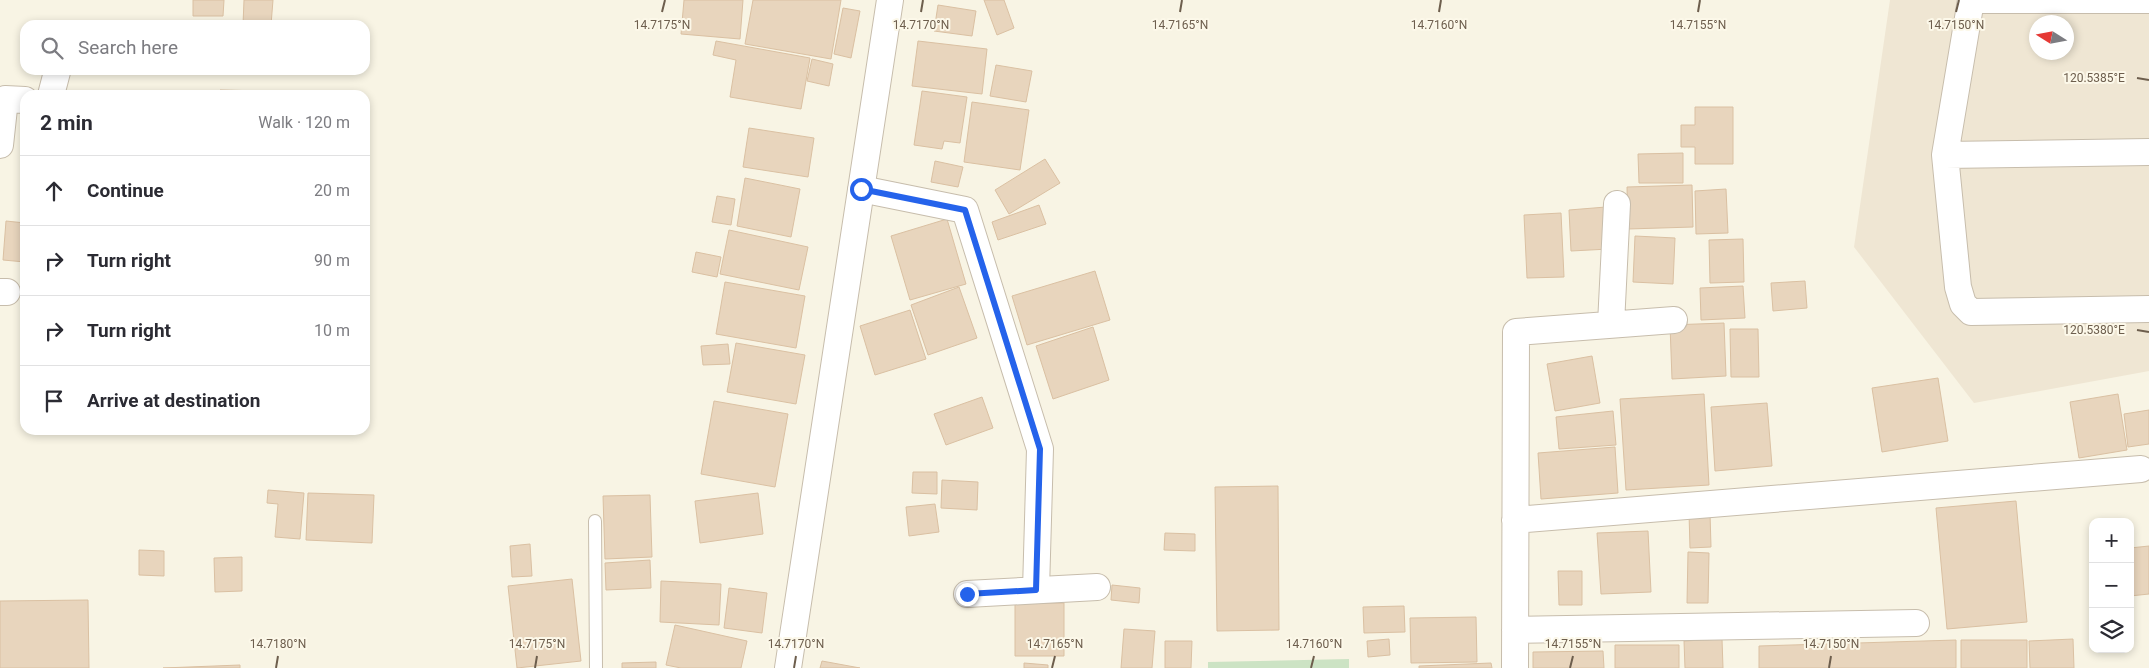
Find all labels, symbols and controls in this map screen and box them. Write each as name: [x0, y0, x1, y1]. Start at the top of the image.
north arrow: [2029, 15, 2074, 60]
text: 14.7175°N: [634, 18, 690, 32]
text: 14.7170°N: [893, 18, 949, 32]
text: 14.7165°N: [1152, 18, 1208, 32]
text: 14.7160°N: [1411, 18, 1467, 32]
text: 14.7155°N: [1670, 18, 1726, 32]
text: 14.7150°N: [1928, 18, 1984, 32]
search box: [20, 20, 370, 75]
icon: search: [38, 34, 66, 62]
text: Search here: [78, 36, 178, 59]
text: 120.5385°E: [2063, 71, 2125, 85]
text: 2 min: [40, 111, 93, 135]
text: Walk · 120 m: [258, 113, 350, 132]
icon: ahead: [40, 177, 68, 205]
route start: [850, 178, 873, 201]
text: Continue: [87, 179, 164, 202]
text: 20 m: [314, 181, 350, 200]
icon: right: [40, 247, 68, 275]
text: Turn right: [87, 249, 171, 272]
text: 90 m: [314, 251, 350, 270]
icon: right: [40, 317, 68, 345]
text: Turn right: [87, 319, 171, 342]
text: 10 m: [314, 321, 350, 340]
text: 120.5380°E: [2063, 323, 2125, 337]
icon: arrive: [40, 387, 68, 415]
text: Arrive at destination: [87, 389, 260, 412]
map controls: [2089, 518, 2134, 653]
button: +: [2089, 518, 2134, 563]
button: −: [2089, 563, 2134, 608]
route end: [956, 583, 979, 606]
button: layers: [2089, 608, 2134, 653]
text: 14.7180°N: [250, 637, 306, 651]
text: 14.7175°N: [509, 637, 565, 651]
text: 14.7170°N: [768, 637, 824, 651]
text: 14.7165°N: [1027, 637, 1083, 651]
text: 14.7160°N: [1286, 637, 1342, 651]
text: 14.7155°N: [1545, 637, 1601, 651]
text: 14.7150°N: [1803, 637, 1859, 651]

